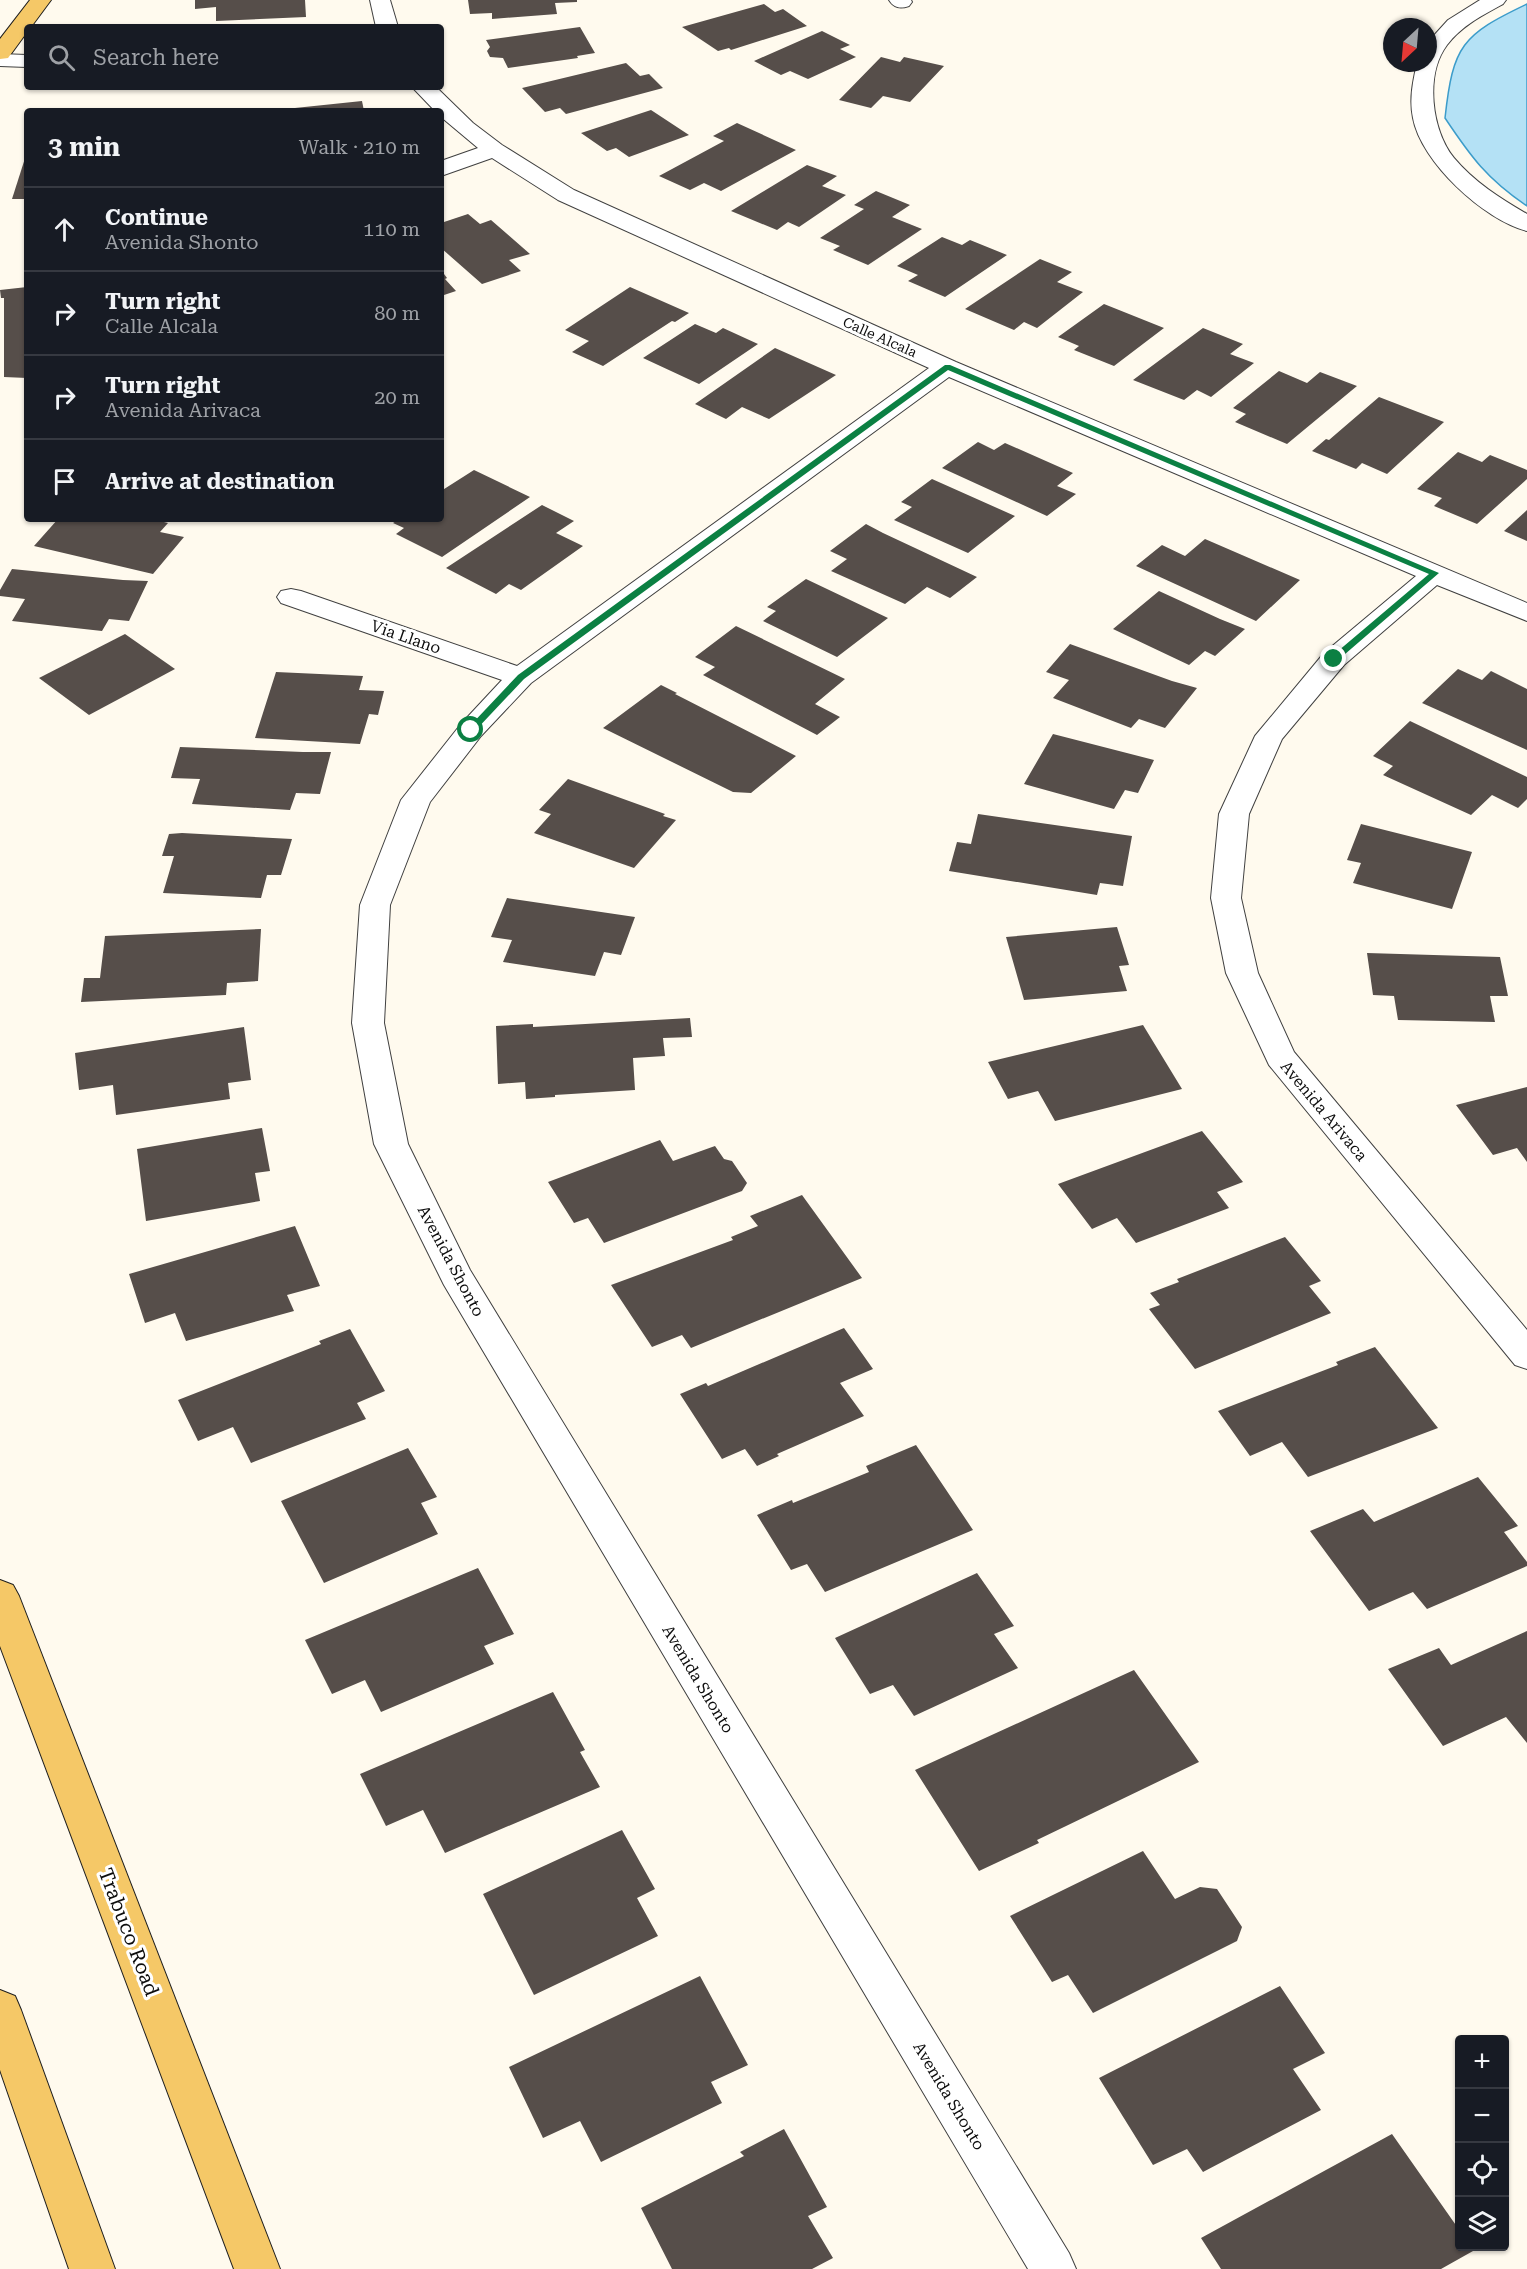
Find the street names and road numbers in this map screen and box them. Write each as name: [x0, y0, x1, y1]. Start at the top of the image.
street label: Calle Alcala: [841, 314, 920, 361]
street label: Via Llano: [369, 616, 444, 658]
street label: Avenida Arivaca: [1277, 1057, 1372, 1165]
street label: Avenida Shonto: [414, 1202, 488, 1320]
street label: Avenida Shonto: [658, 1621, 738, 1737]
street label: Trabuco Road: [94, 1865, 164, 2000]
street label: Avenida Shonto: [909, 2038, 989, 2154]

